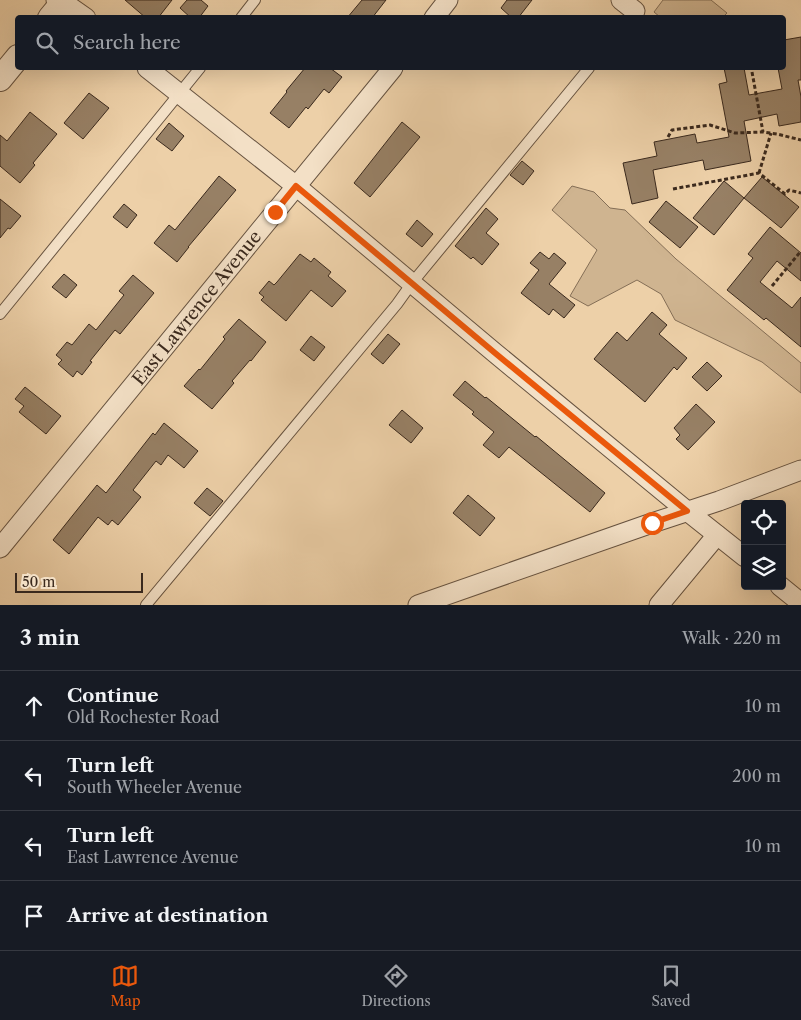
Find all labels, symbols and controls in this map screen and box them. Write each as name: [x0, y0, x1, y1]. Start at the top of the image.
search box: [15, 15, 786, 70]
icon: search: [33, 29, 61, 57]
text: Search here: [73, 31, 181, 54]
route end: [264, 201, 287, 224]
street label: East Lawrence Avenue: [128, 226, 266, 390]
map controls: [741, 500, 786, 590]
button: locate: [741, 500, 786, 545]
route start: [641, 512, 664, 535]
button: layers: [741, 545, 786, 590]
scale bar: [15, 570, 142, 593]
text: 50 m: [22, 573, 55, 591]
text: 3 min: [20, 625, 80, 650]
text: Walk · 220 m: [682, 628, 781, 648]
text: Continue: [67, 684, 159, 707]
icon: ahead: [20, 692, 48, 720]
text: 10 m: [745, 696, 781, 716]
text: Old Rochester Road: [67, 707, 219, 727]
text: Turn left: [67, 754, 154, 777]
icon: left: [20, 762, 48, 790]
text: 200 m: [732, 766, 781, 786]
text: South Wheeler Avenue: [67, 777, 242, 797]
text: Turn left: [67, 824, 154, 847]
icon: left: [20, 832, 48, 860]
text: 10 m: [745, 836, 781, 856]
text: East Lawrence Avenue: [67, 847, 238, 867]
icon: arrive: [20, 902, 48, 930]
text: Arrive at destination: [67, 904, 268, 927]
tab: Map: [110, 962, 141, 1010]
tab: Directions: [361, 962, 431, 1010]
tab: Saved: [652, 962, 690, 1010]

